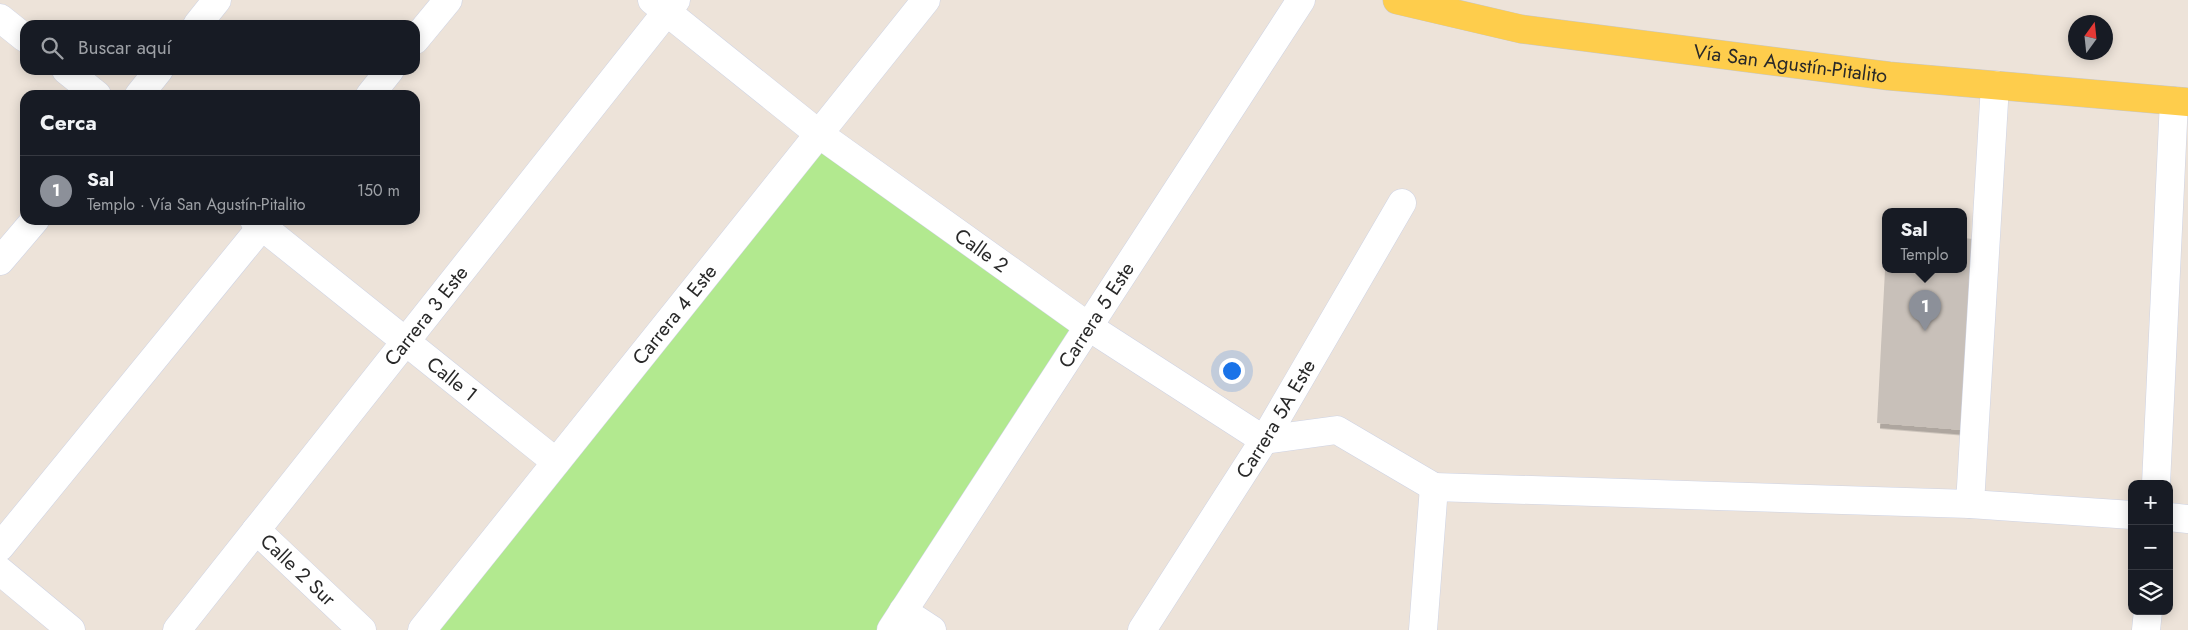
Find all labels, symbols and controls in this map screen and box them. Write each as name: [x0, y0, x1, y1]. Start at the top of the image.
north arrow: [2068, 15, 2113, 60]
search box: [20, 20, 420, 75]
icon: search: [38, 34, 66, 62]
text: Buscar aquí: [78, 34, 172, 61]
street label: Vía San Agustín-Pitalito: [1692, 37, 1889, 90]
text: Cerca: [40, 108, 97, 138]
text: Sal: [87, 166, 114, 193]
text: 1: [52, 179, 60, 202]
text: 150 m: [357, 179, 400, 202]
text: Templo · Vía San Agustín-Pitalito: [87, 193, 306, 216]
popup: [1882, 208, 1967, 273]
text: Sal: [1900, 216, 1928, 243]
street label: Calle 2: [949, 221, 1015, 280]
text: Templo: [1900, 243, 1949, 266]
street label: Carrera 5 Este: [1051, 256, 1141, 373]
street label: Carrera 4 Este: [625, 258, 724, 371]
street label: Carrera 3 Este: [377, 259, 475, 372]
pin: 1: [1909, 290, 1941, 331]
street label: Calle 1: [421, 349, 484, 408]
street label: Carrera 5A Este: [1229, 354, 1322, 484]
your location: [1219, 358, 1245, 384]
map controls: [2128, 480, 2173, 615]
button: +: [2128, 480, 2173, 525]
button: −: [2128, 525, 2173, 570]
street label: Calle 2 Sur: [254, 527, 343, 613]
button: layers: [2128, 570, 2173, 615]

